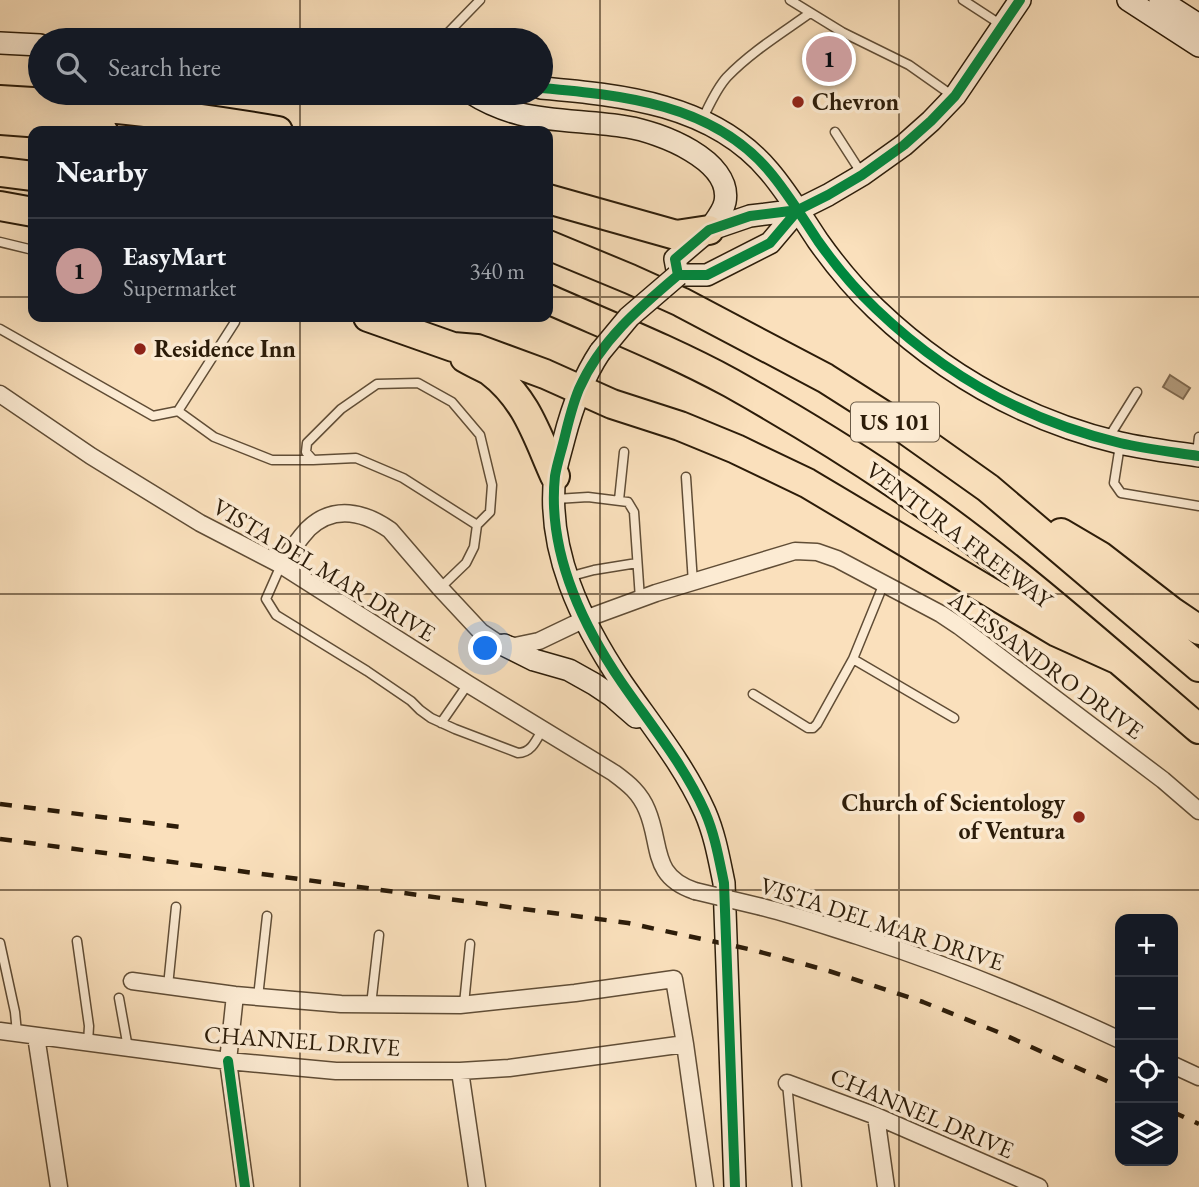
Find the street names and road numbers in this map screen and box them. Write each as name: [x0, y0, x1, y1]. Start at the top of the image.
road number: US 101: [851, 402, 939, 442]
street label: VENTURA FREEWAY: [860, 454, 1060, 616]
street label: VISTA DEL MAR DRIVE: [207, 491, 441, 648]
street label: ALESSANDRO DRIVE: [942, 583, 1150, 746]
street label: VISTA DEL MAR DRIVE: [756, 869, 1008, 978]
street label: CHANNEL DRIVE: [203, 1018, 401, 1063]
street label: CHANNEL DRIVE: [826, 1060, 1019, 1165]

